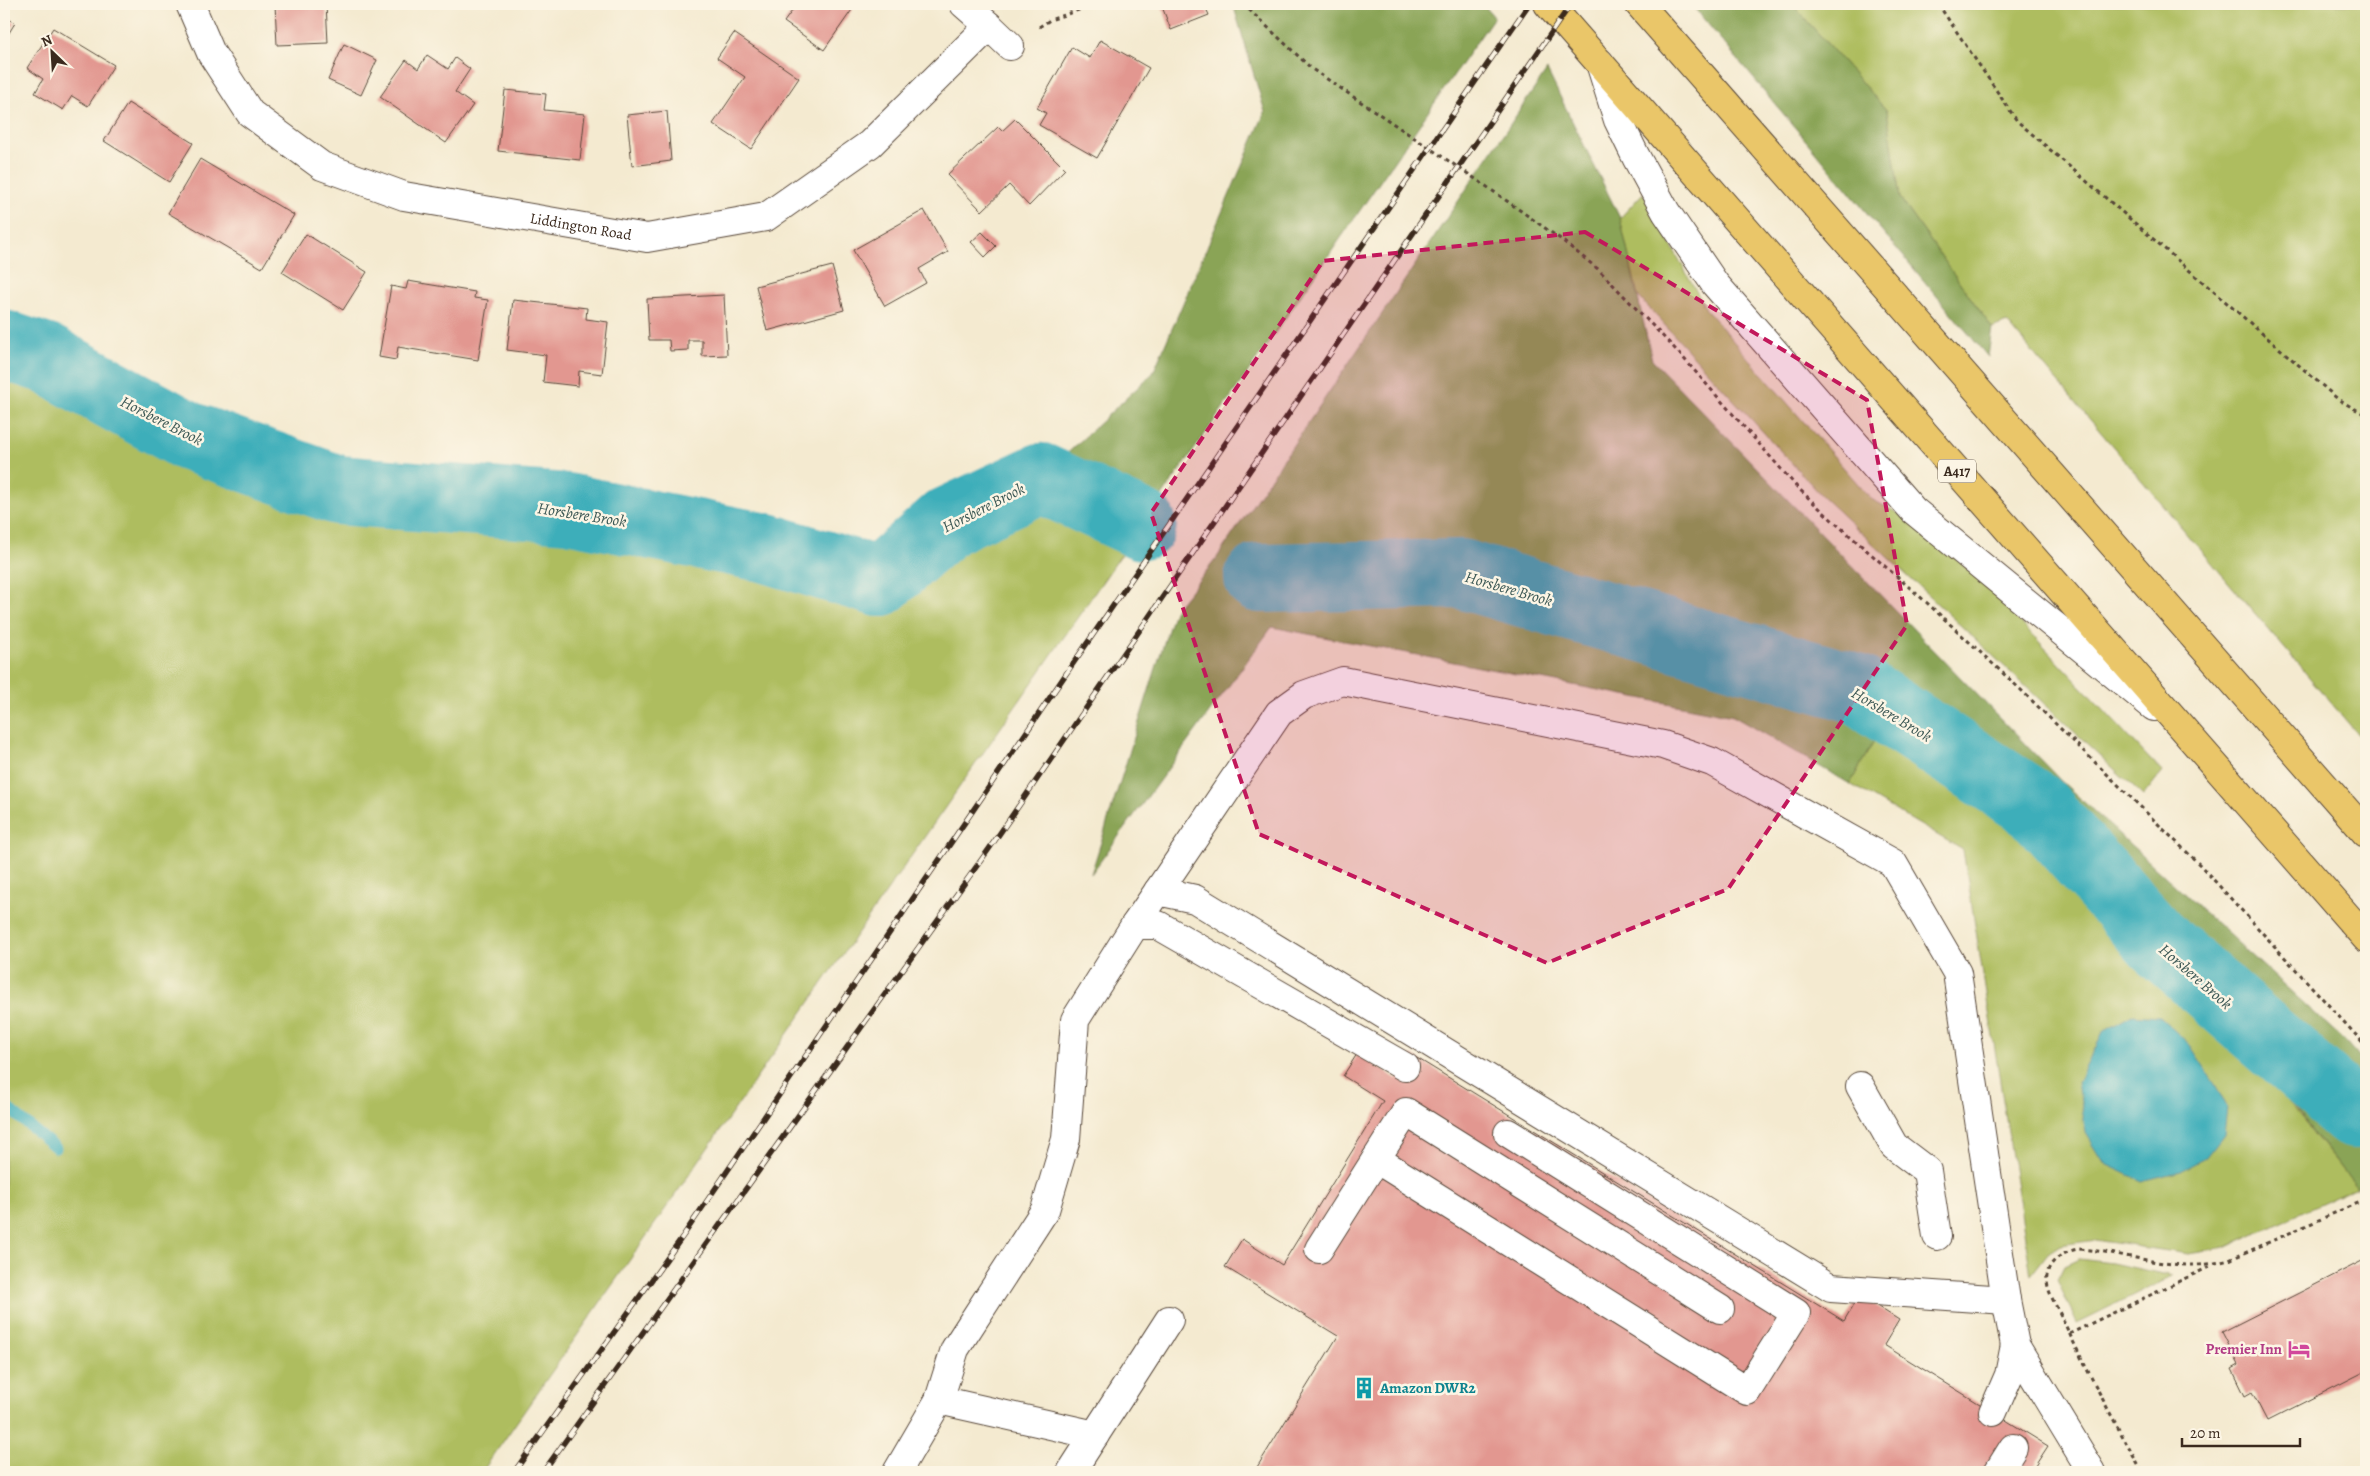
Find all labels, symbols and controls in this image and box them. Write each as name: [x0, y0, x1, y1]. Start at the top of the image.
north arrow: [28, 28, 78, 78]
text: N: [38, 30, 55, 51]
street label: Liddington Road: [528, 208, 634, 245]
water label: Horsbere Brook: [116, 391, 207, 451]
road number: A417: [1938, 460, 1976, 482]
water label: Horsbere Brook: [938, 478, 1029, 538]
water label: Horsbere Brook: [536, 497, 628, 533]
water label: Horsbere Brook: [1462, 566, 1555, 612]
water label: Horsbere Brook: [1847, 682, 1936, 747]
water label: Horsbere Brook: [2154, 939, 2237, 1015]
hotel icon: Premier Inn: [2286, 1336, 2312, 1362]
place label: Premier Inn: [2206, 1339, 2283, 1359]
building icon: Amazon DWR2: [1351, 1375, 1377, 1401]
place label: Amazon DWR2: [1379, 1378, 1477, 1398]
scale bar: [2182, 1416, 2300, 1448]
text: 20 m: [2190, 1423, 2221, 1443]

